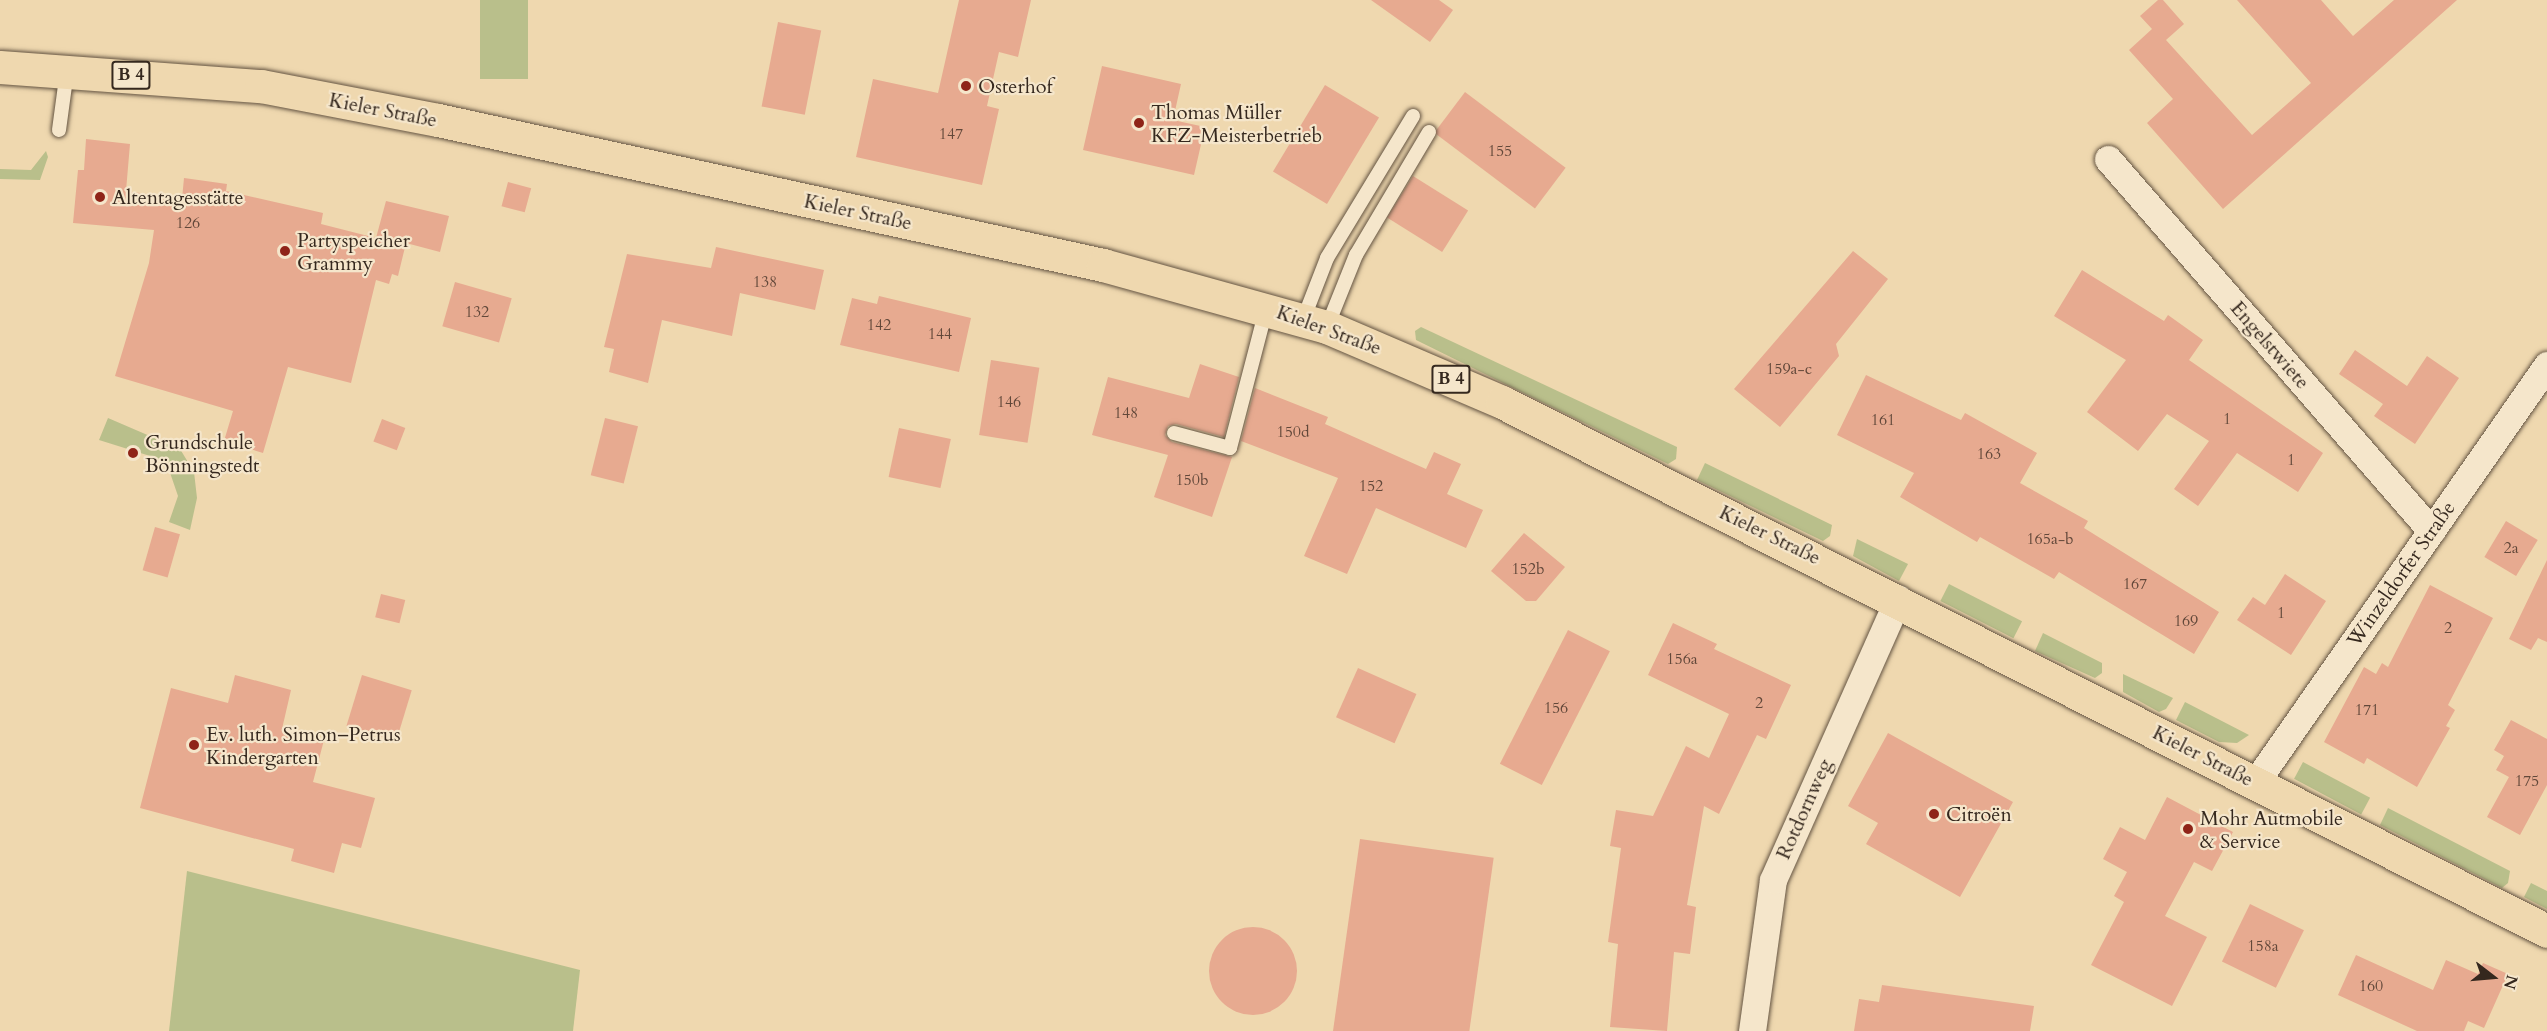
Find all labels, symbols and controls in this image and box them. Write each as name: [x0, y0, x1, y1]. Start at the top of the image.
road number: B 4: [110, 60, 152, 90]
place label: Osterhof: [978, 74, 1053, 98]
marker: Osterhof: [959, 79, 973, 93]
street label: Kieler Straße: [327, 88, 439, 132]
place label: Thomas Müller KFZ-Meisterbetrieb: [1151, 100, 1322, 147]
marker: Thomas Müller KFZ-Meisterbetrieb: [1132, 116, 1146, 130]
house number: 147: [939, 124, 963, 144]
house number: 155: [1488, 141, 1512, 161]
place label: Altentagesstätte: [112, 185, 244, 209]
street label: Kieler Straße: [802, 189, 914, 235]
marker: Altentagesstätte: [93, 190, 107, 204]
house number: 126: [176, 213, 200, 233]
place label: Partyspeicher Grammy: [297, 228, 410, 275]
marker: Partyspeicher Grammy: [278, 244, 292, 258]
house number: 138: [753, 272, 777, 292]
street label: Engelstwiete: [2225, 296, 2315, 394]
street label: Kieler Straße: [1273, 300, 1385, 360]
house number: 132: [465, 302, 489, 322]
house number: 142: [867, 315, 891, 335]
house number: 144: [928, 324, 952, 344]
house number: 159a-c: [1766, 359, 1812, 379]
road number: B 4: [1430, 364, 1472, 394]
house number: 146: [997, 392, 1021, 412]
house number: 148: [1114, 403, 1138, 423]
house number: 1: [2223, 409, 2231, 429]
house number: 161: [1871, 410, 1895, 430]
house number: 150d: [1276, 422, 1310, 442]
place label: Grundschule Bönningstedt: [145, 430, 259, 477]
house number: 163: [1977, 444, 2001, 464]
marker: Grundschule Bönningstedt: [126, 446, 140, 460]
house number: 1: [2287, 450, 2295, 470]
house number: 150b: [1175, 470, 1209, 490]
house number: 152: [1359, 476, 1383, 496]
street label: Winzeldorfer Straße: [2342, 497, 2460, 651]
street label: Kieler Straße: [1715, 500, 1825, 570]
house number: 165a-b: [2026, 529, 2074, 549]
house number: 2a: [2503, 538, 2519, 558]
house number: 152b: [1511, 559, 1545, 579]
house number: 167: [2123, 574, 2147, 594]
house number: 1: [2277, 603, 2285, 623]
house number: 169: [2174, 611, 2198, 631]
house number: 2: [2444, 618, 2452, 638]
house number: 156a: [1666, 649, 1698, 669]
house number: 2: [1755, 693, 1763, 713]
house number: 156: [1544, 698, 1568, 718]
house number: 171: [2355, 700, 2379, 720]
street label: Kieler Straße: [2149, 720, 2257, 792]
place label: Ev. luth. Simon–Petrus Kindergarten: [206, 722, 401, 769]
marker: Ev. luth. Simon–Petrus Kindergarten: [187, 738, 201, 752]
street label: Rotdornweg: [1771, 755, 1837, 863]
house number: 175: [2515, 771, 2539, 791]
place label: Citroën: [1946, 802, 2012, 826]
place label: Mohr Autmobile & Service: [2200, 806, 2343, 853]
marker: Citroën: [1927, 807, 1941, 821]
marker: Mohr Autmobile & Service: [2181, 822, 2195, 836]
house number: 158a: [2247, 936, 2279, 956]
north arrow: [2463, 947, 2523, 1007]
text: N: [2498, 972, 2523, 992]
house number: 160: [2359, 976, 2383, 996]

